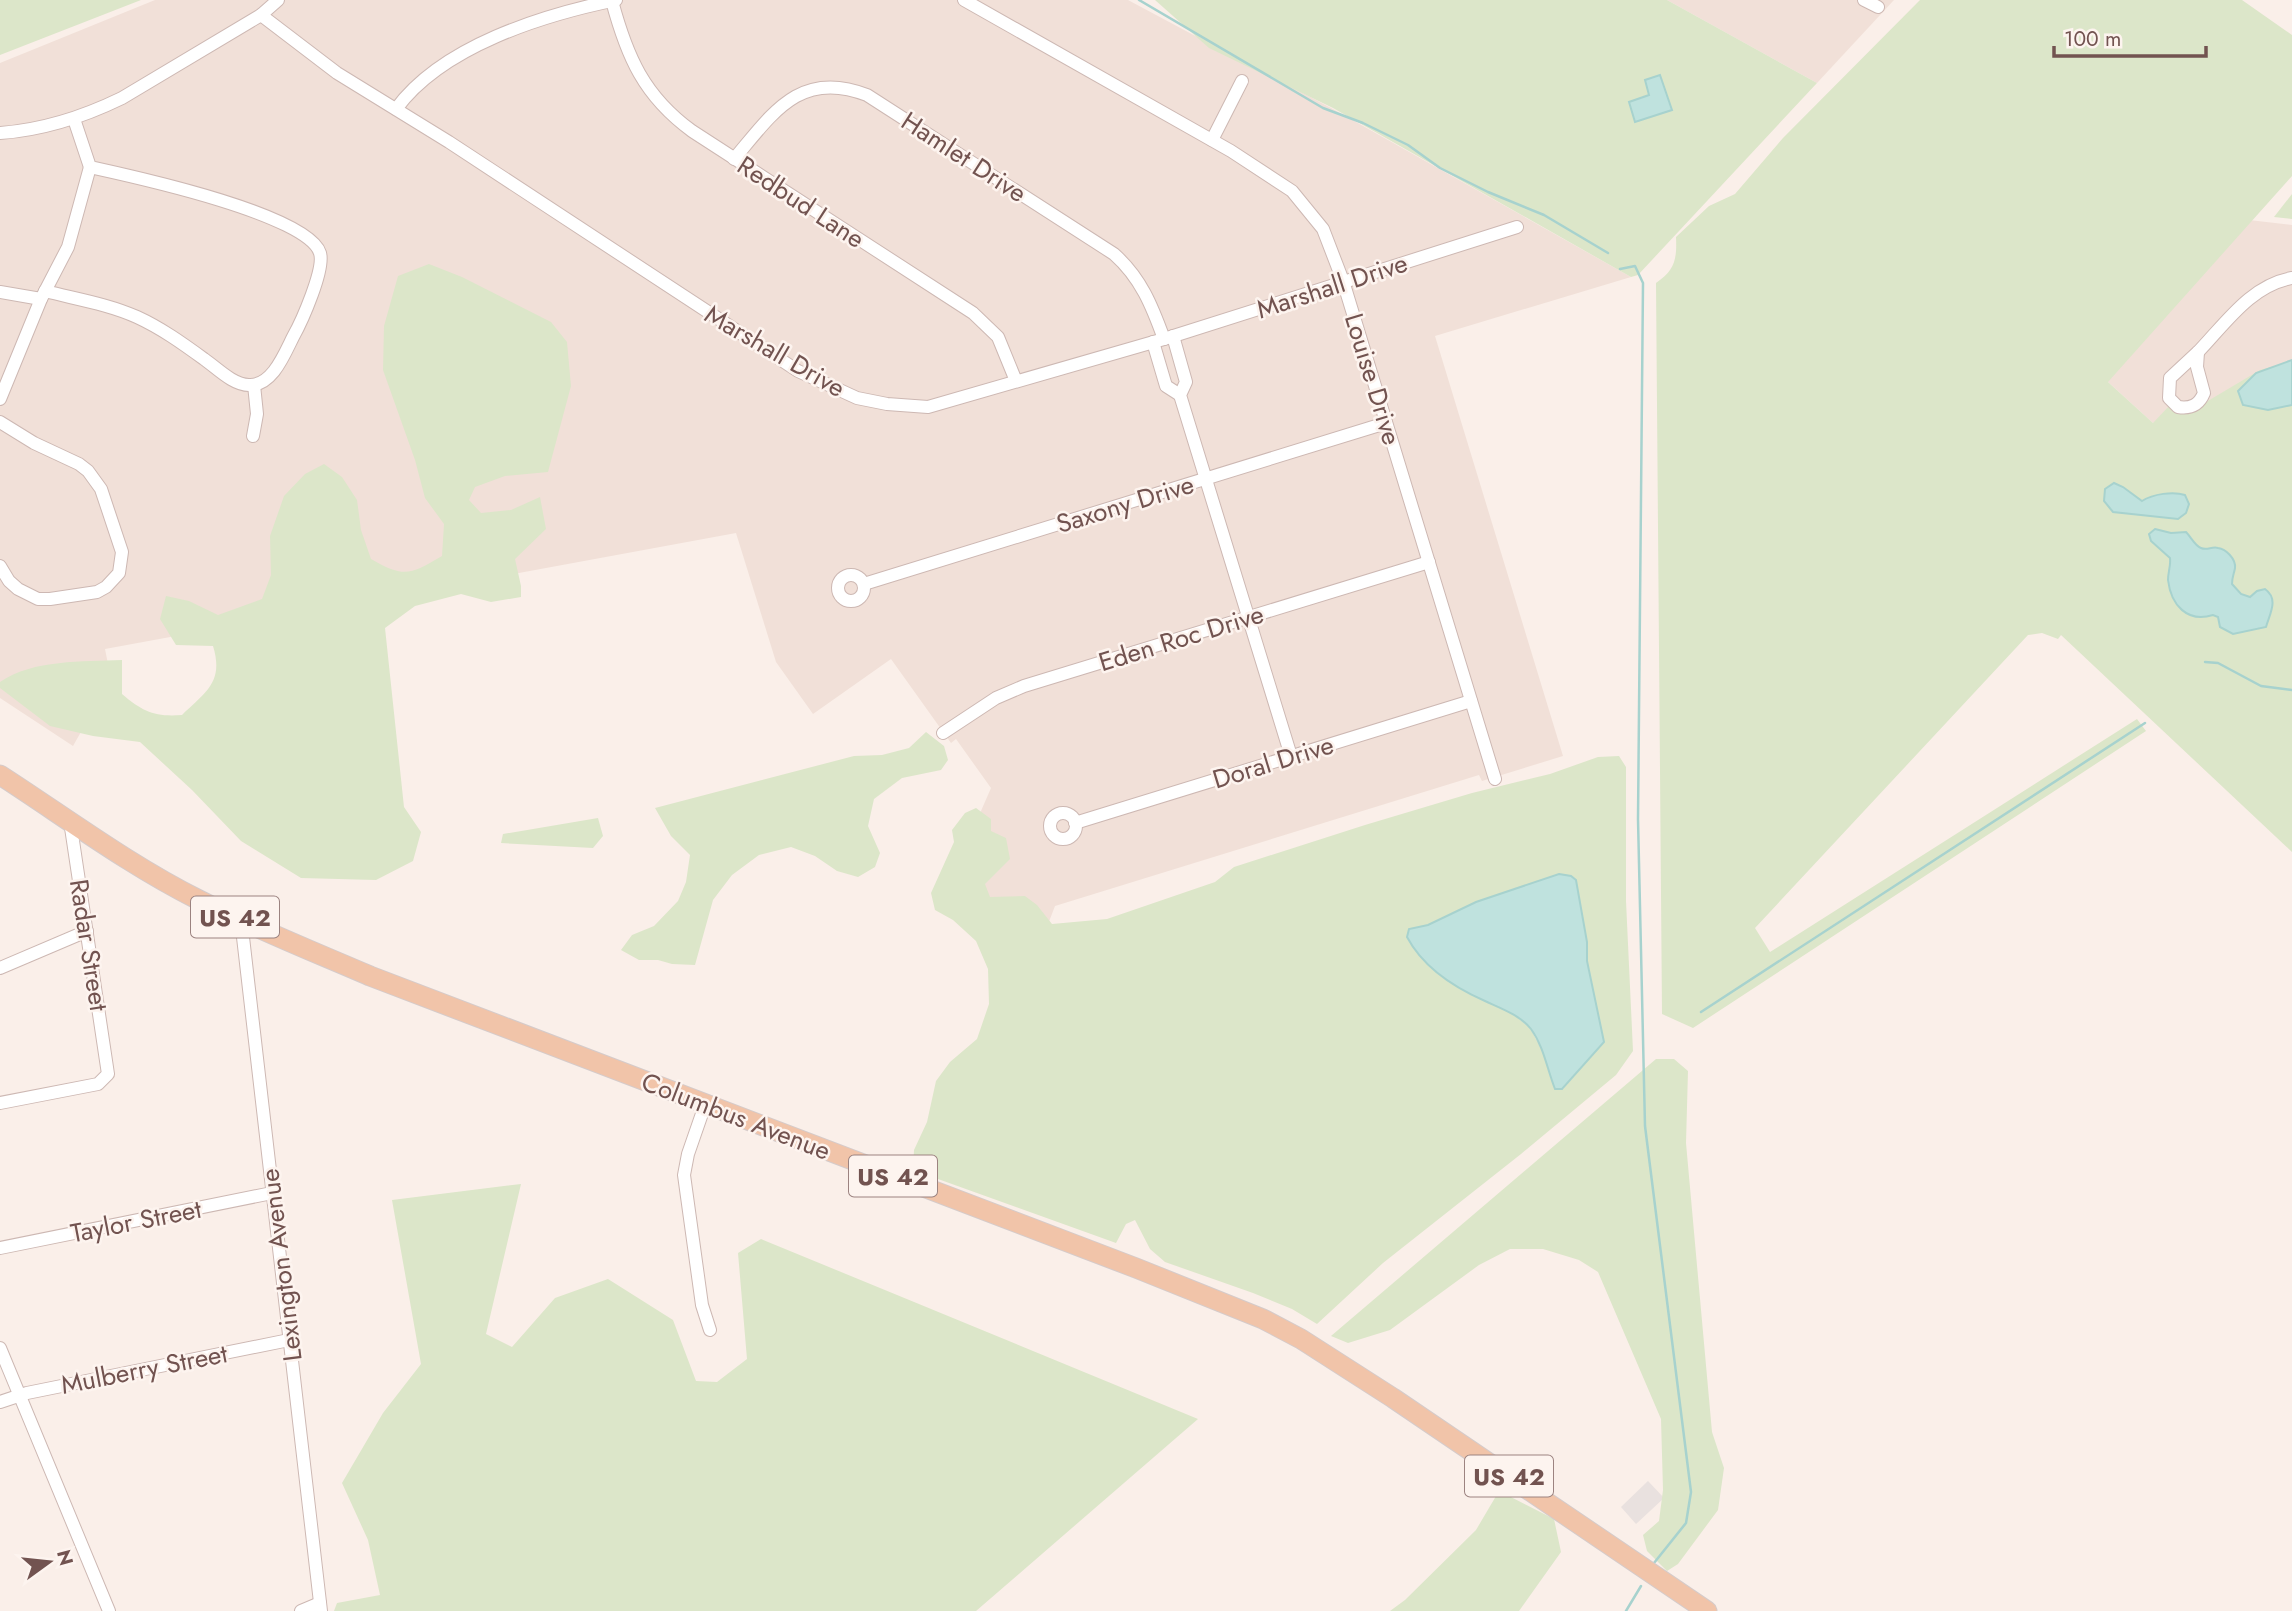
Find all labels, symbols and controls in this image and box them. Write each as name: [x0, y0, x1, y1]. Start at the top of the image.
scale bar: [2054, 14, 2206, 58]
text: 100 m: [2064, 24, 2121, 54]
street label: Hamlet Drive: [894, 102, 1034, 212]
street label: Redbud Lane: [730, 147, 872, 257]
street label: Marshall Drive: [1252, 244, 1412, 328]
street label: Marshall Drive: [698, 295, 852, 407]
street label: Louise Drive: [1335, 309, 1411, 449]
street label: Saxony Drive: [1052, 465, 1198, 543]
street label: Eden Roc Drive: [1094, 595, 1268, 681]
street label: Doral Drive: [1208, 726, 1338, 798]
street label: Radar Street: [60, 876, 118, 1014]
road number: US 42: [191, 897, 279, 937]
street label: Columbus Avenue: [636, 1062, 836, 1170]
road number: US 42: [849, 1156, 937, 1196]
street label: Lexington Avenue: [250, 1167, 312, 1363]
street label: Taylor Street: [67, 1190, 205, 1252]
street label: Mulberry Street: [58, 1334, 231, 1404]
road number: US 42: [1465, 1456, 1553, 1496]
north arrow: [14, 1527, 84, 1597]
text: N: [50, 1547, 80, 1569]

